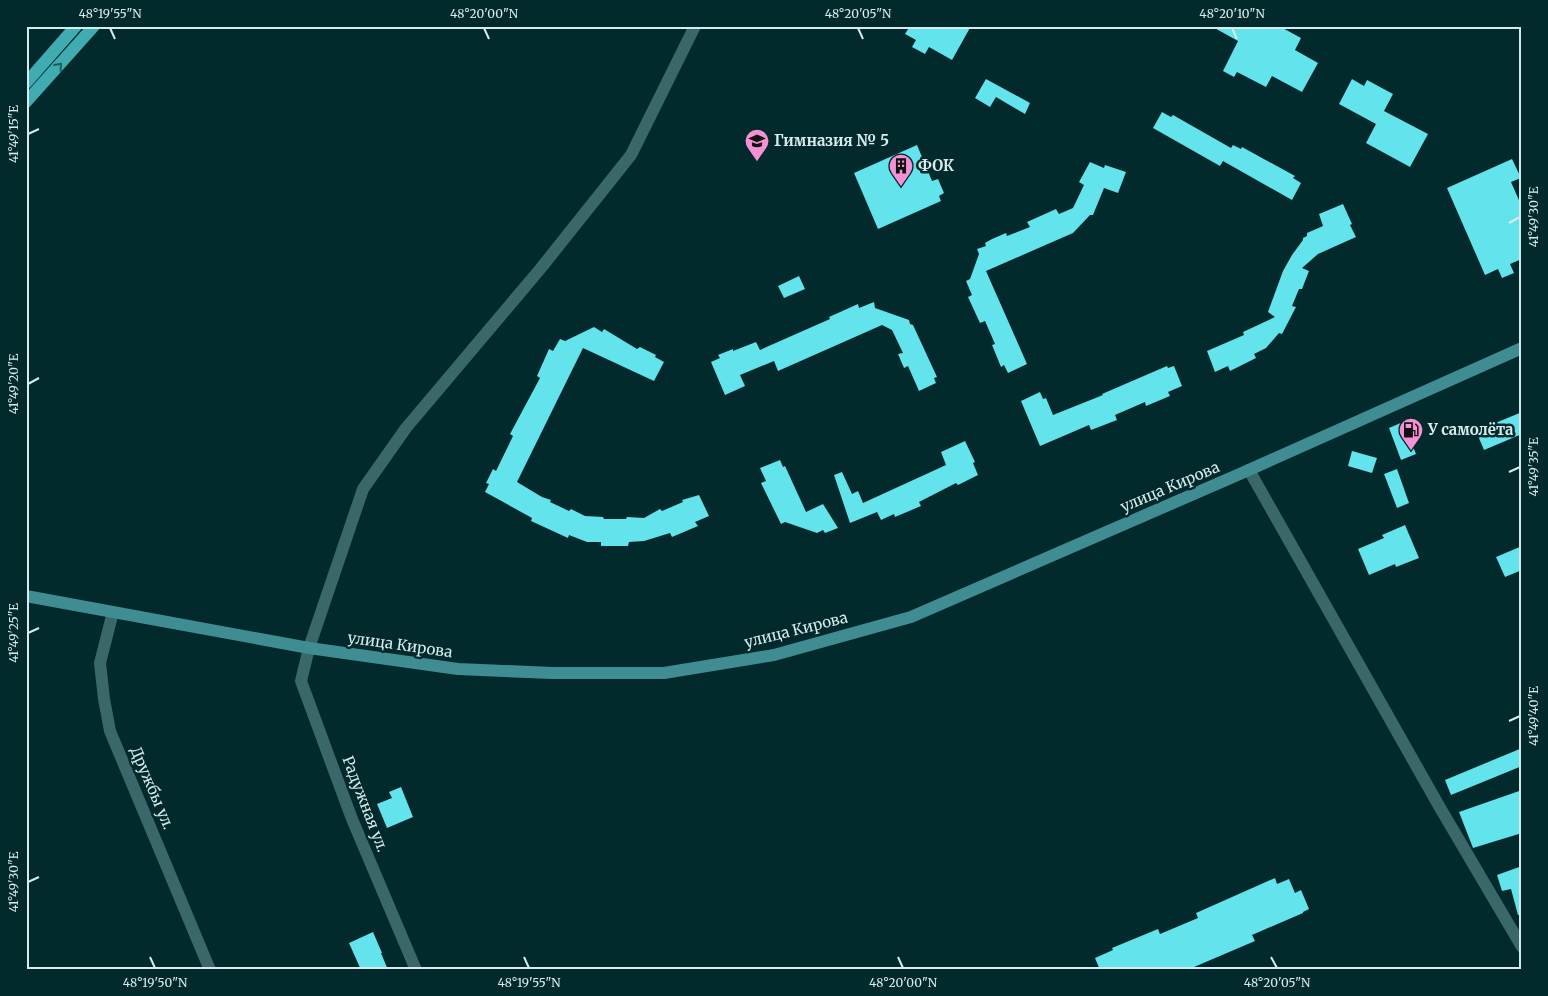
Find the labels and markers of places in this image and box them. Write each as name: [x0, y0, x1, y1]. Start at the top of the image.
school or university icon: Гимназия № 5: [744, 128, 770, 162]
place label: Гимназия № 5: [774, 131, 889, 150]
building icon: ФОК: [888, 153, 914, 187]
place label: ФОК: [918, 156, 954, 175]
fuel station icon: У самолёта: [1398, 417, 1424, 451]
place label: У самолёта: [1427, 420, 1514, 439]

